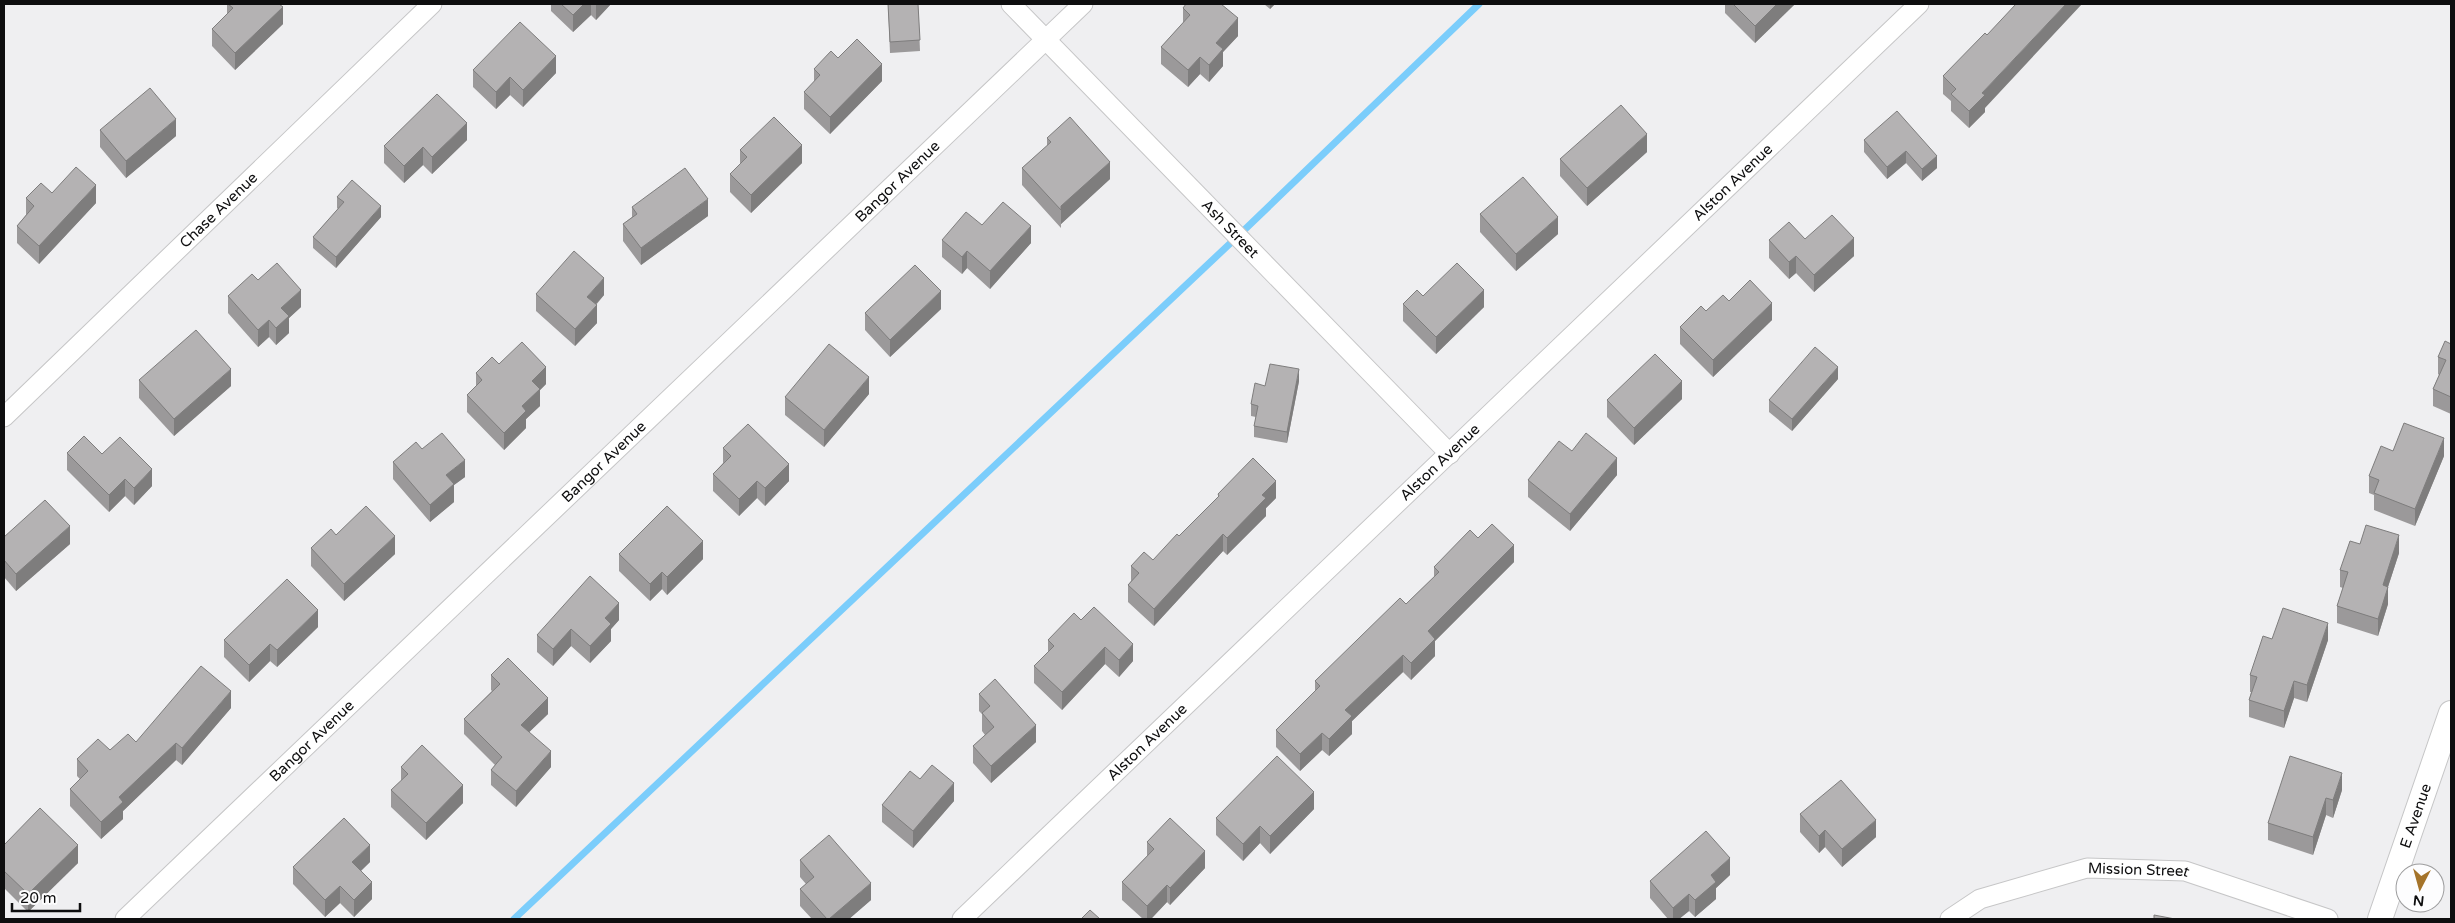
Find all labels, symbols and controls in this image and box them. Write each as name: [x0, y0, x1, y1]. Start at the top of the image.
street label: Bangor Avenue: [851, 137, 943, 226]
street label: Alston Avenue: [1689, 140, 1776, 225]
street label: Chase Avenue: [176, 168, 261, 252]
street label: Ash Street: [1198, 196, 1263, 262]
street label: Bangor Avenue: [558, 417, 650, 506]
street label: Alston Avenue: [1396, 420, 1483, 504]
street label: Bangor Avenue: [266, 696, 358, 785]
street label: Alston Avenue: [1103, 700, 1191, 784]
street label: E Avenue: [2396, 781, 2435, 851]
street label: Mission Street: [2088, 859, 2192, 881]
north arrow: [2395, 863, 2445, 913]
scale bar: [12, 880, 80, 912]
text: 20 m: [20, 889, 57, 907]
text: N: [2412, 891, 2425, 909]

